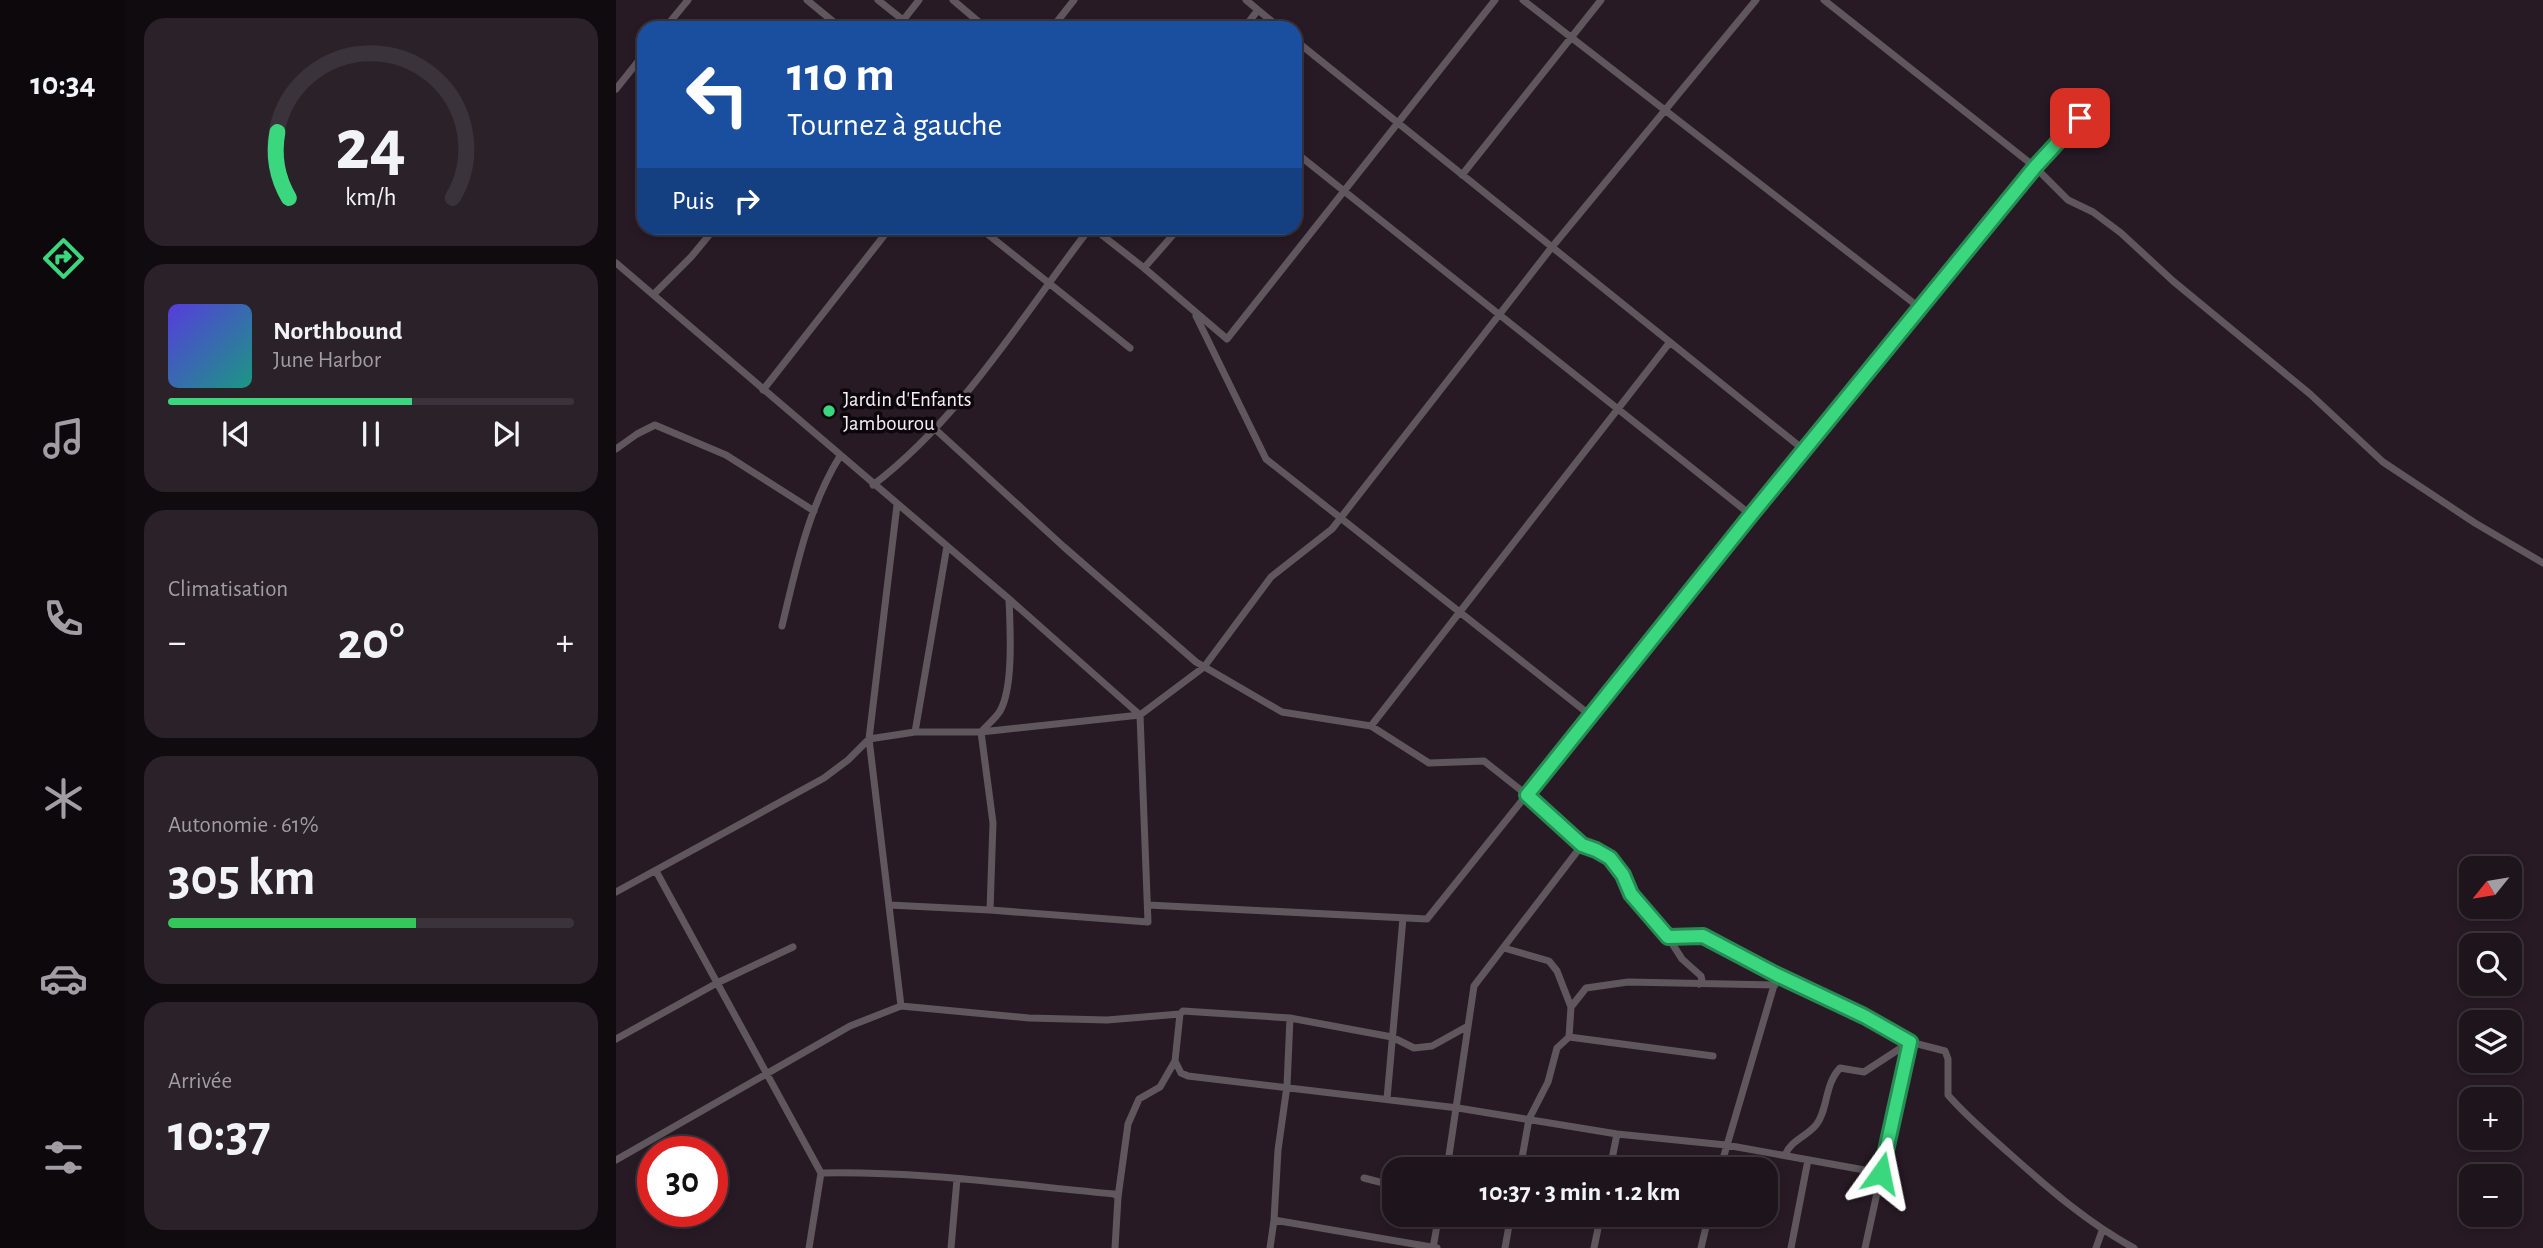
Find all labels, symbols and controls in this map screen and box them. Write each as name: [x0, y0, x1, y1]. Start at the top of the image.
icon: left: [672, 49, 763, 140]
text: 110 m: [787, 51, 895, 100]
text: 10:34: [30, 68, 96, 100]
pin: [2050, 88, 2110, 148]
icon: arrive: [2061, 99, 2099, 137]
text: Tournez à gauche: [787, 109, 1002, 141]
text: 24: [336, 110, 406, 183]
icon: right: [728, 182, 766, 220]
text: km/h: [345, 185, 397, 210]
text: Puis: [672, 188, 714, 214]
icon: directions: [39, 234, 88, 283]
text: Northbound: [273, 318, 402, 344]
text: June Harbor: [273, 349, 381, 372]
place label: Jardin d'Enfants Jambourou: [843, 389, 971, 434]
marker: Jardin d'Enfants Jambourou: [821, 403, 837, 419]
icon: music: [39, 414, 88, 463]
icon: previous: [217, 415, 255, 453]
icon: pause: [352, 415, 390, 453]
icon: next: [487, 415, 525, 453]
text: Climatisation: [168, 578, 288, 601]
icon: phone: [39, 594, 88, 643]
text: 20°: [338, 616, 404, 668]
text: −: [168, 624, 186, 662]
text: +: [556, 624, 574, 662]
icon: climate: [39, 774, 88, 823]
text: Autonomie · 61%: [168, 814, 319, 837]
text: 305 km: [168, 852, 316, 904]
north arrow: [2459, 856, 2522, 919]
map controls: [2459, 856, 2522, 1227]
button: search: [2459, 933, 2522, 996]
icon: car: [39, 954, 88, 1003]
button: layers: [2459, 1010, 2522, 1073]
text: Arrivée: [168, 1070, 232, 1093]
button: +: [2459, 1087, 2522, 1150]
text: 10:37: [168, 1108, 271, 1160]
icon: filters: [39, 1133, 88, 1182]
speed limit sign: 30: [637, 1136, 728, 1227]
position arrow: [1844, 1136, 1918, 1210]
button: −: [2459, 1164, 2522, 1227]
text: 10:37 · 3 min · 1.2 km: [1480, 1179, 1680, 1205]

